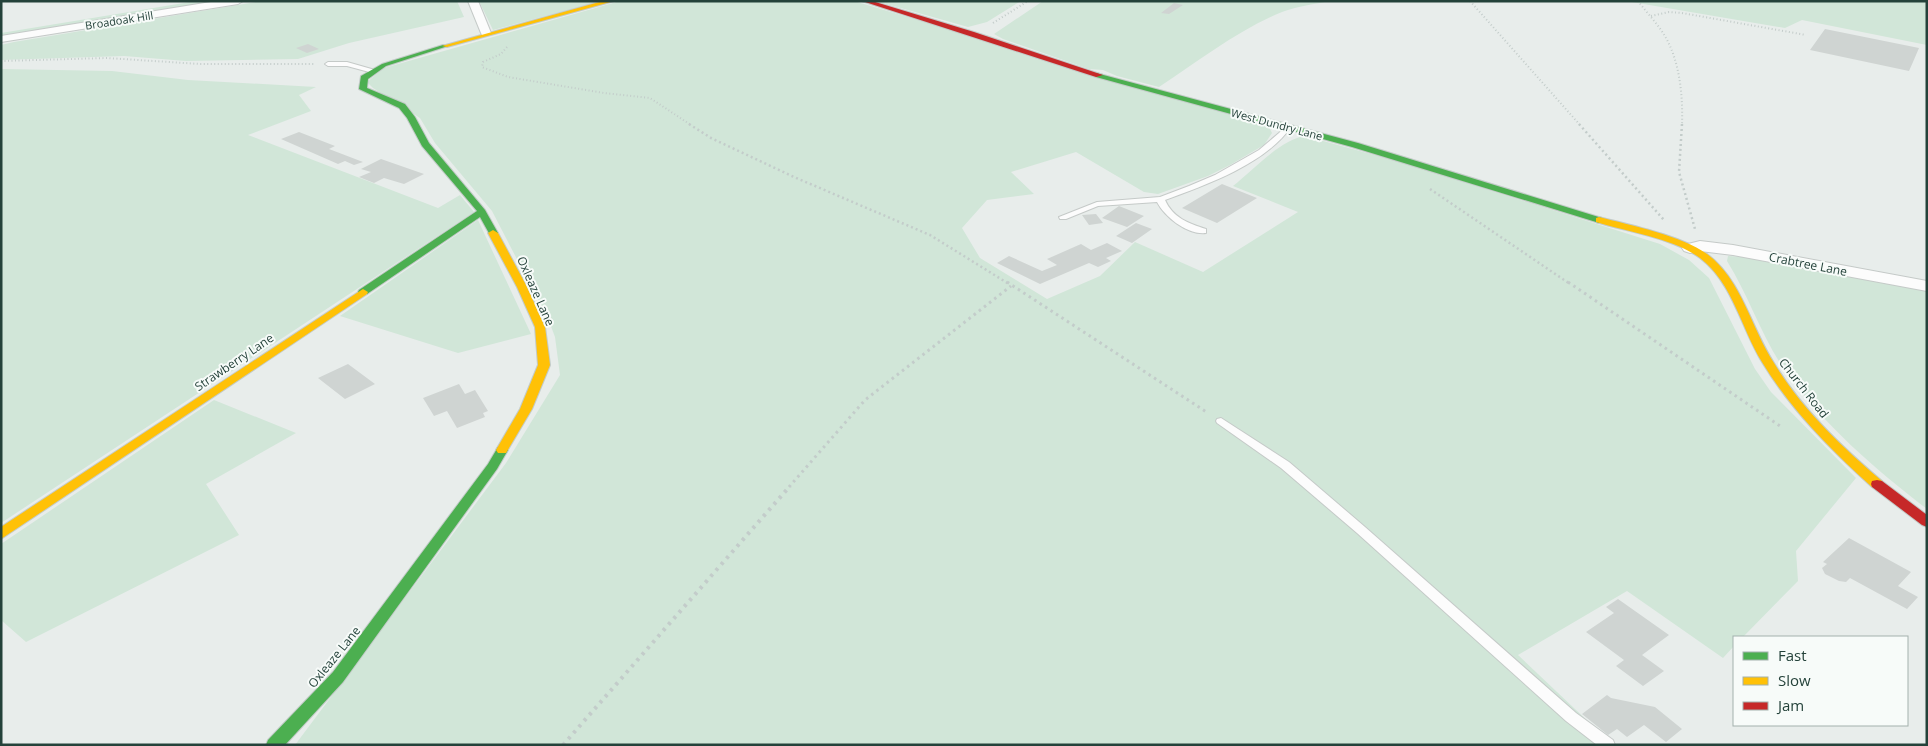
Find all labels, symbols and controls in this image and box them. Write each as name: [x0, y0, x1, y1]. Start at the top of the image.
street label: Broadoak Hill: [84, 7, 154, 33]
street label: West Dundry Lane: [1230, 105, 1324, 143]
street label: Crabtree Lane: [1767, 248, 1849, 280]
street label: Oxleaze Lane: [513, 253, 559, 329]
street label: Strawberry Lane: [191, 329, 277, 395]
street label: Church Road: [1775, 354, 1833, 422]
street label: Oxleaze Lane: [304, 622, 364, 691]
legend: [1733, 636, 1908, 726]
text: Fast: [1778, 645, 1807, 665]
text: Slow: [1778, 670, 1811, 690]
text: Jam: [1776, 695, 1804, 715]

